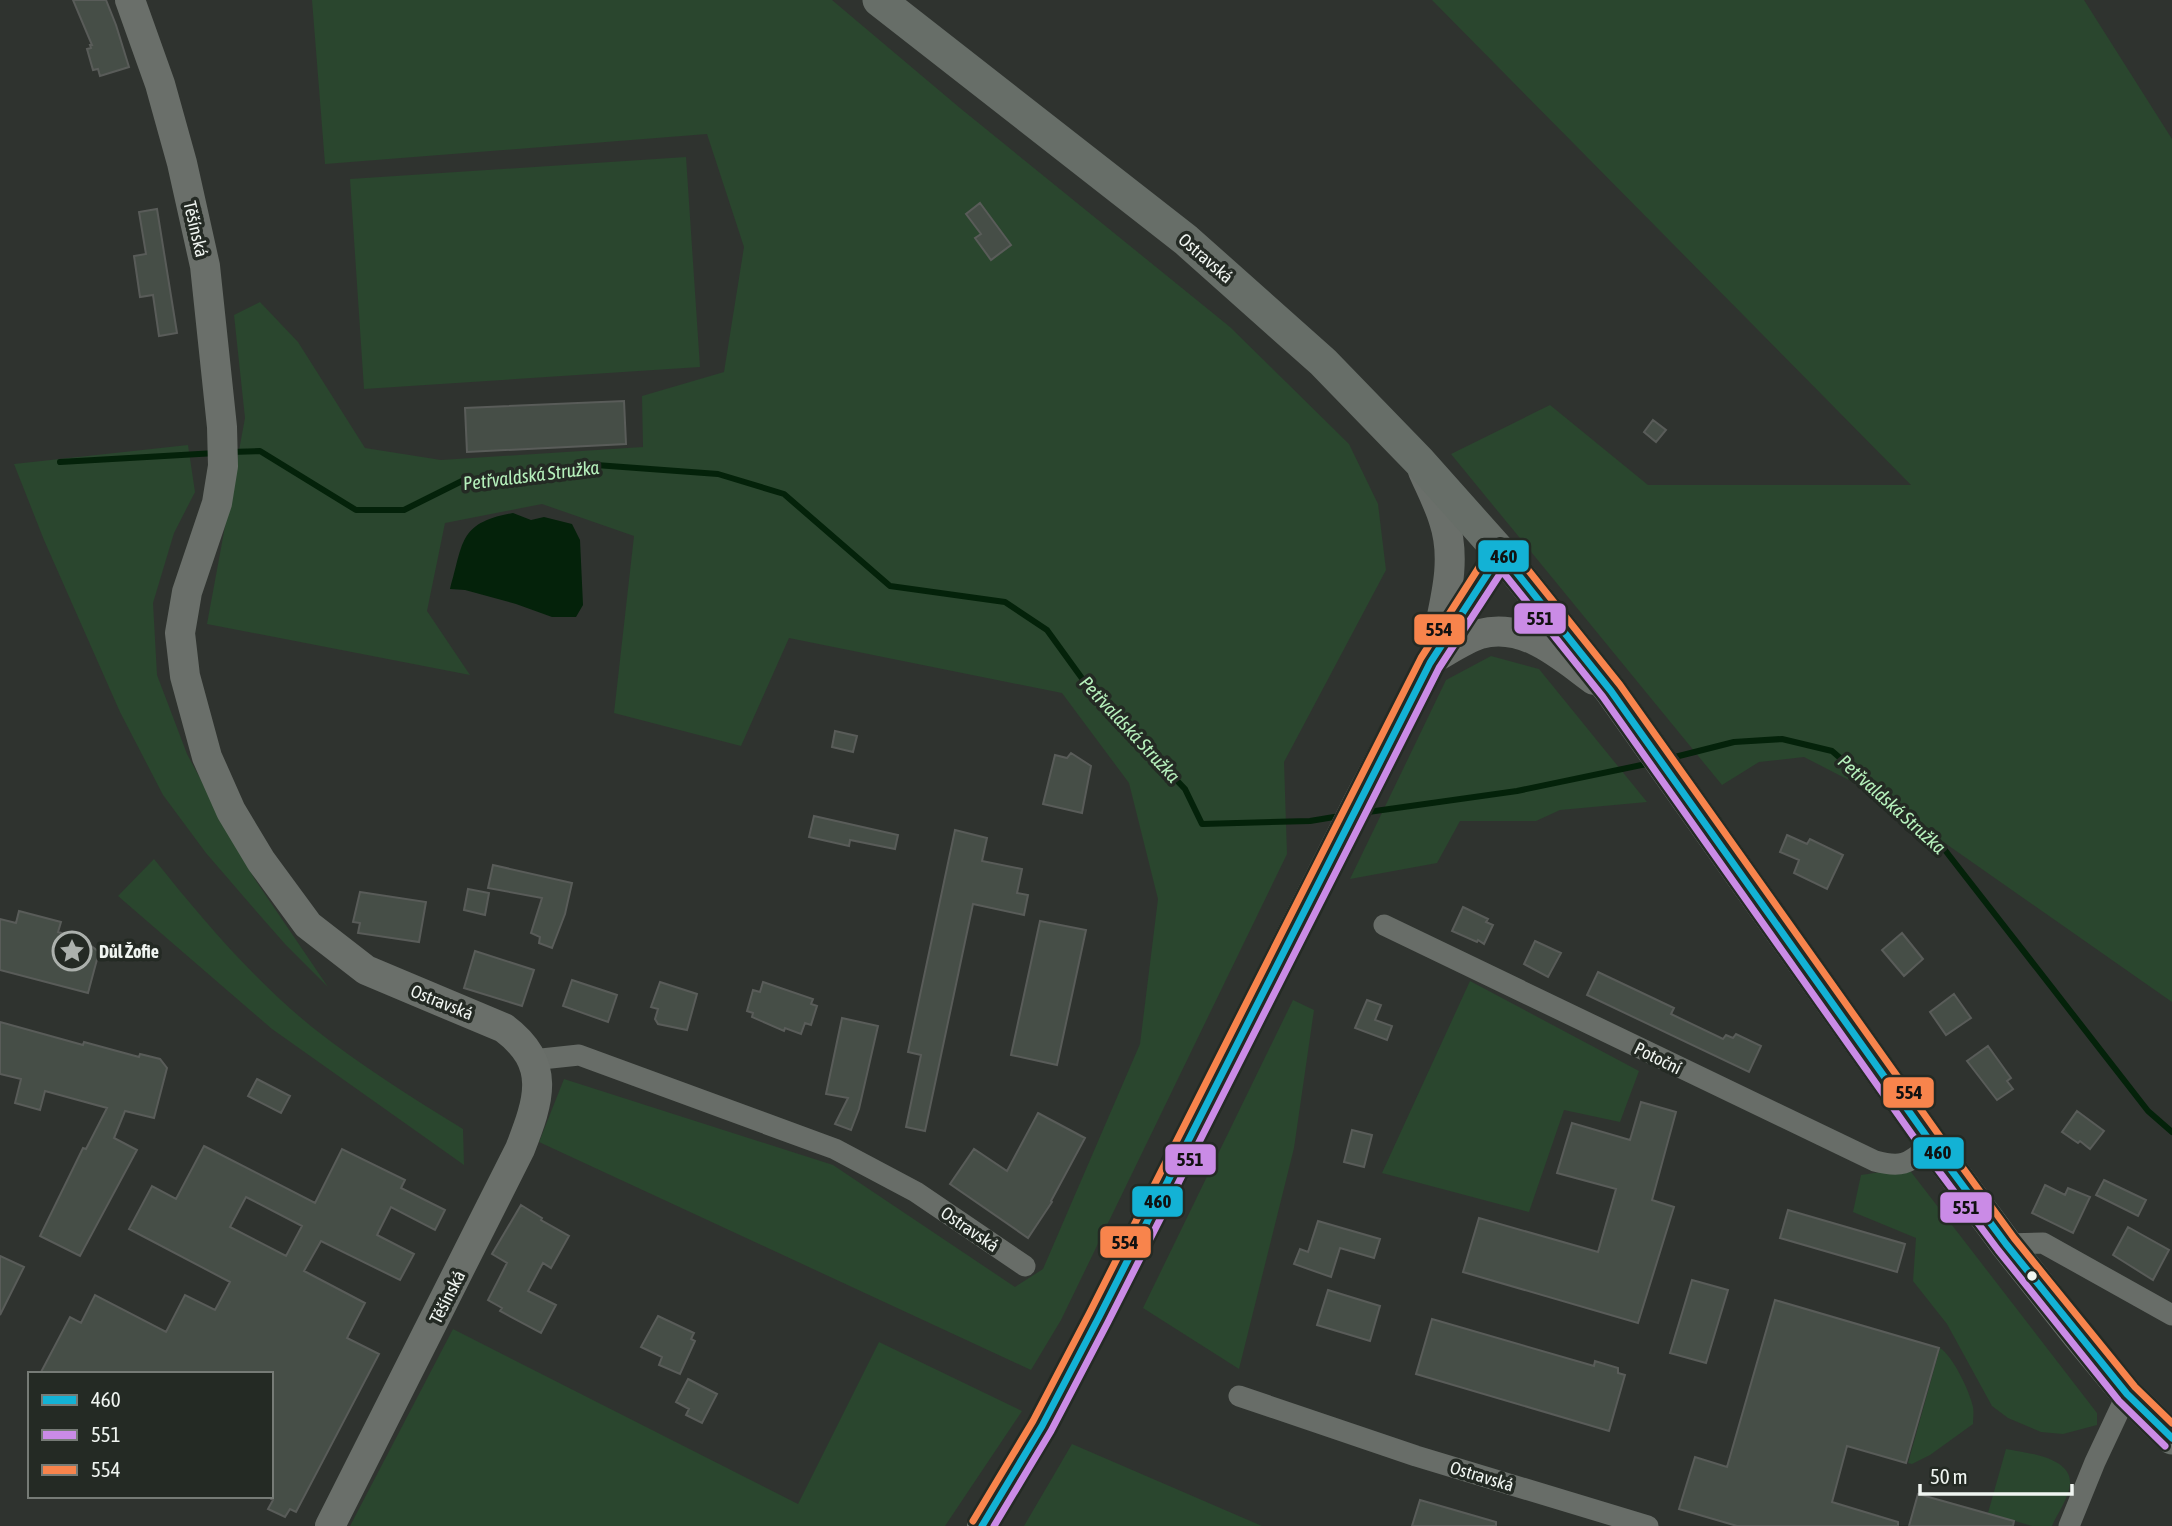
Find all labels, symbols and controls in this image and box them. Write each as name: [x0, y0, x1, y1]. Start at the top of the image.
street label: Těšínská: [179, 199, 213, 259]
street label: Ostravská: [1174, 229, 1238, 287]
water label: Petřvaldská Stružka: [462, 456, 601, 494]
line badge: 460: [1477, 539, 1530, 573]
text: 460: [1490, 545, 1517, 567]
line badge: 551: [1513, 602, 1567, 635]
text: 551: [1527, 607, 1553, 629]
line badge: 554: [1413, 613, 1466, 646]
text: 554: [1426, 618, 1452, 640]
water label: Petřvaldská Stružka: [1075, 671, 1185, 787]
water label: Petřvaldská Stružka: [1834, 750, 1950, 858]
place icon: Důl Žofie: [51, 930, 93, 972]
place label: Důl Žofie: [99, 941, 159, 962]
street label: Ostravská: [408, 980, 476, 1024]
street label: Potoční: [1631, 1038, 1685, 1078]
line badge: 554: [1882, 1076, 1935, 1109]
text: 554: [1896, 1081, 1922, 1103]
line badge: 460: [1912, 1136, 1965, 1170]
text: 460: [1924, 1141, 1951, 1163]
line badge: 551: [1164, 1143, 1217, 1176]
text: 551: [1177, 1148, 1203, 1170]
line badge: 460: [1131, 1185, 1184, 1218]
text: 460: [1144, 1190, 1171, 1212]
line badge: 551: [1939, 1191, 1993, 1224]
text: 551: [1953, 1196, 1979, 1218]
street label: Ostravská: [937, 1202, 1003, 1256]
line badge: 554: [1099, 1225, 1152, 1259]
text: 554: [1112, 1231, 1138, 1253]
street label: Těšínská: [425, 1267, 469, 1327]
unlabelled marker: [2025, 1269, 2039, 1283]
legend: [28, 1372, 273, 1498]
text: 460: [91, 1387, 121, 1411]
text: 551: [91, 1422, 121, 1446]
scale bar: [1920, 1452, 2072, 1496]
street label: Ostravská: [1448, 1456, 1516, 1496]
text: 554: [91, 1457, 121, 1481]
text: 50 m: [1930, 1464, 1968, 1488]

